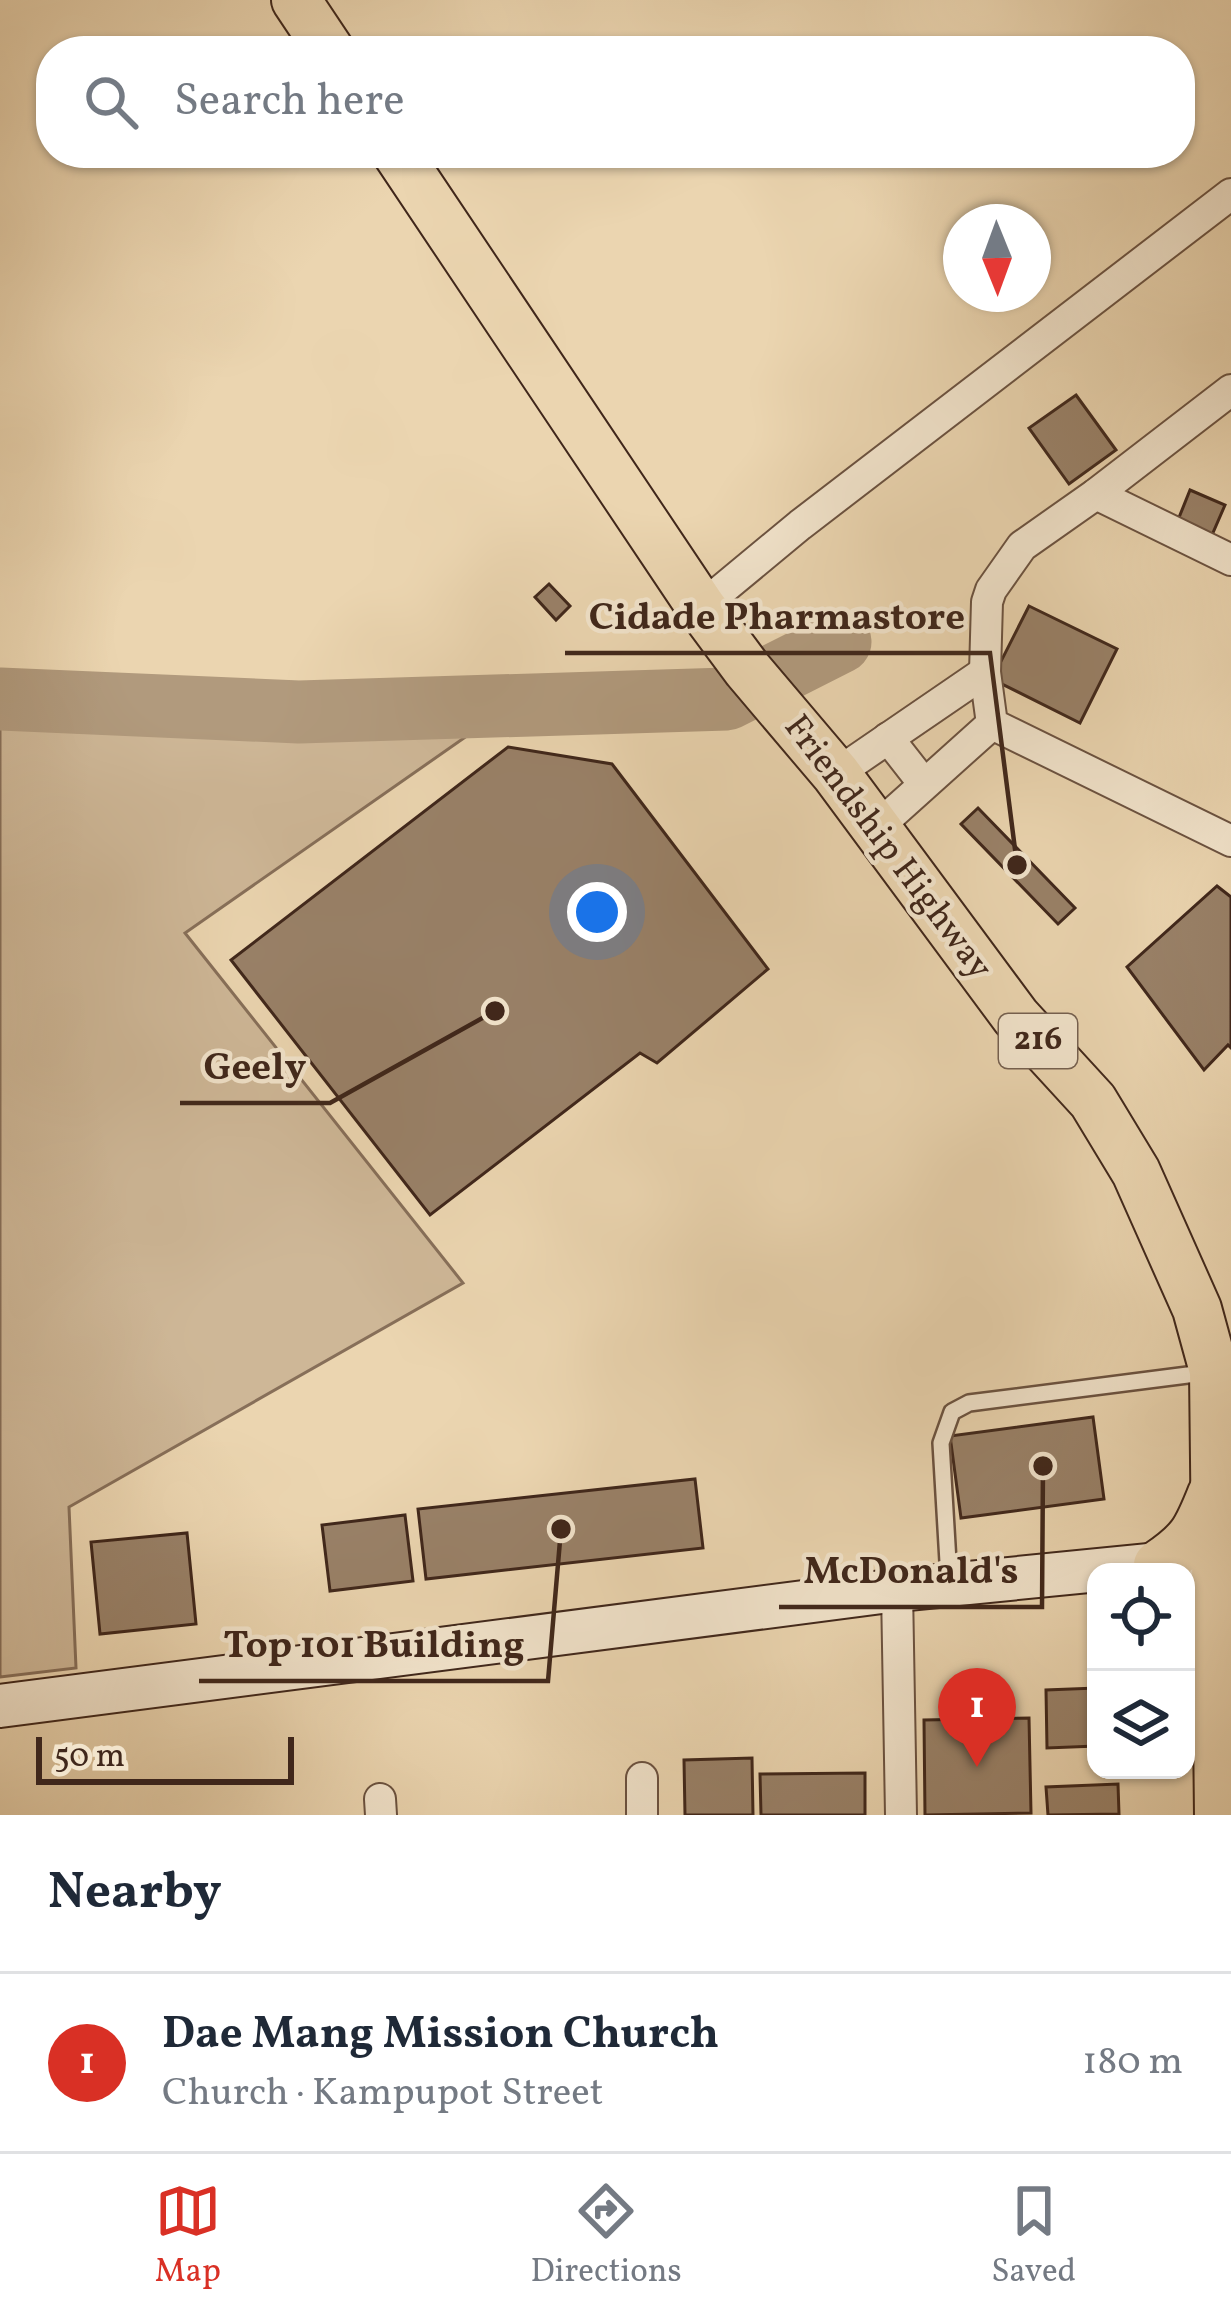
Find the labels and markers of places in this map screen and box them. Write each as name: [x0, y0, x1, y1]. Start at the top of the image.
callout: Cidade Pharmastore: [565, 578, 990, 653]
callout: Geely: [180, 1028, 330, 1103]
callout: McDonald's: [779, 1532, 1042, 1607]
callout: Top 101 Building: [199, 1606, 548, 1681]
pin: 1: [938, 1668, 1016, 1767]

